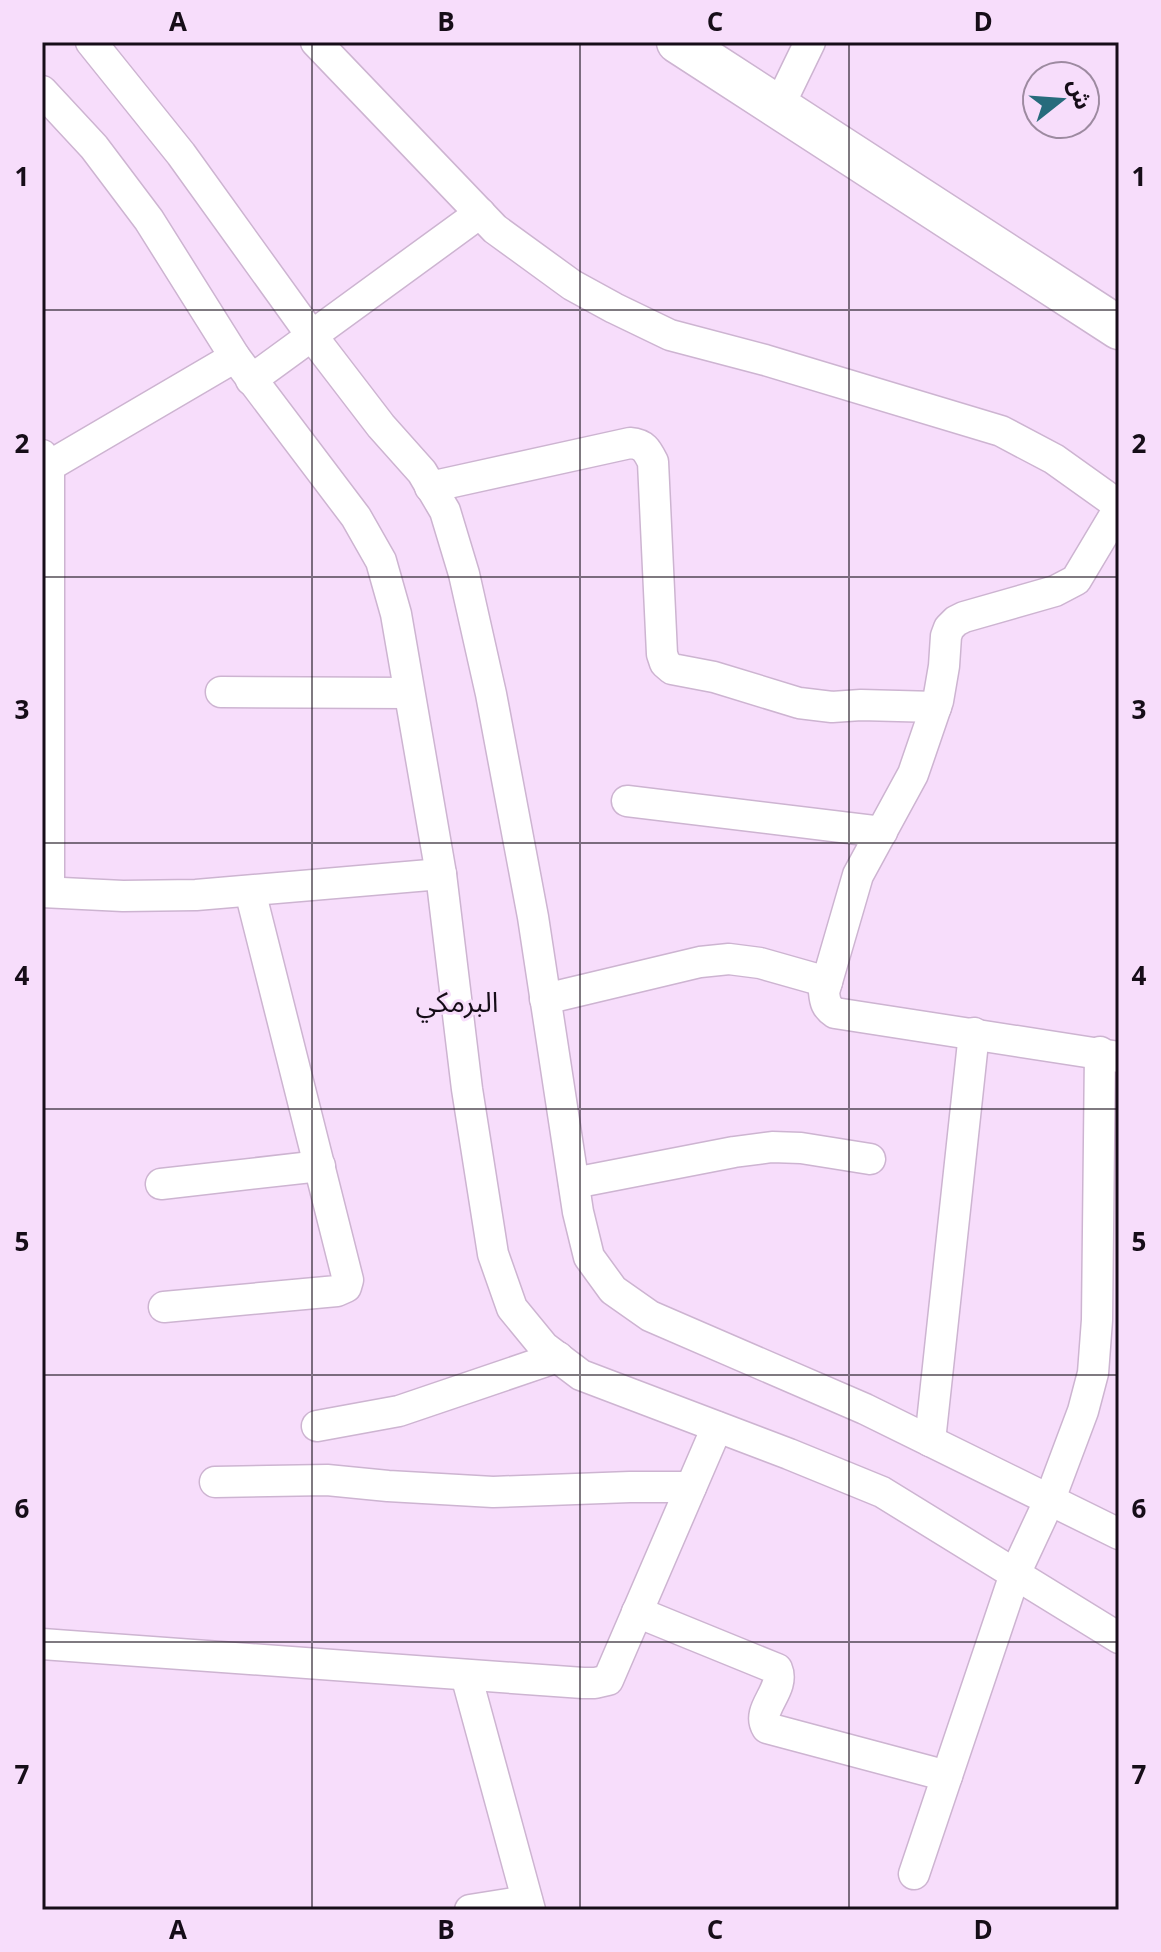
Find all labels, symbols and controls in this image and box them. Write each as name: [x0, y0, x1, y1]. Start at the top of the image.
text: A: [169, 3, 187, 39]
text: B: [437, 3, 455, 39]
text: C: [707, 3, 723, 39]
text: D: [973, 3, 993, 39]
north arrow: [1021, 60, 1101, 140]
text: ش: [1062, 75, 1100, 113]
text: 1: [15, 158, 29, 194]
text: 1: [1132, 158, 1146, 194]
text: 2: [15, 425, 30, 461]
text: 2: [1132, 425, 1147, 461]
text: 3: [15, 691, 29, 727]
text: 3: [1132, 691, 1146, 727]
text: 4: [15, 957, 30, 993]
text: 4: [1132, 957, 1147, 993]
district label: البرمكي: [415, 982, 499, 1023]
text: 5: [15, 1223, 29, 1259]
text: 5: [1132, 1223, 1146, 1259]
text: 6: [15, 1490, 30, 1526]
text: 6: [1132, 1490, 1147, 1526]
text: 7: [15, 1756, 30, 1792]
text: 7: [1132, 1756, 1147, 1792]
text: A: [169, 1911, 187, 1947]
text: B: [437, 1911, 455, 1947]
text: C: [707, 1911, 723, 1947]
text: D: [973, 1911, 993, 1947]

